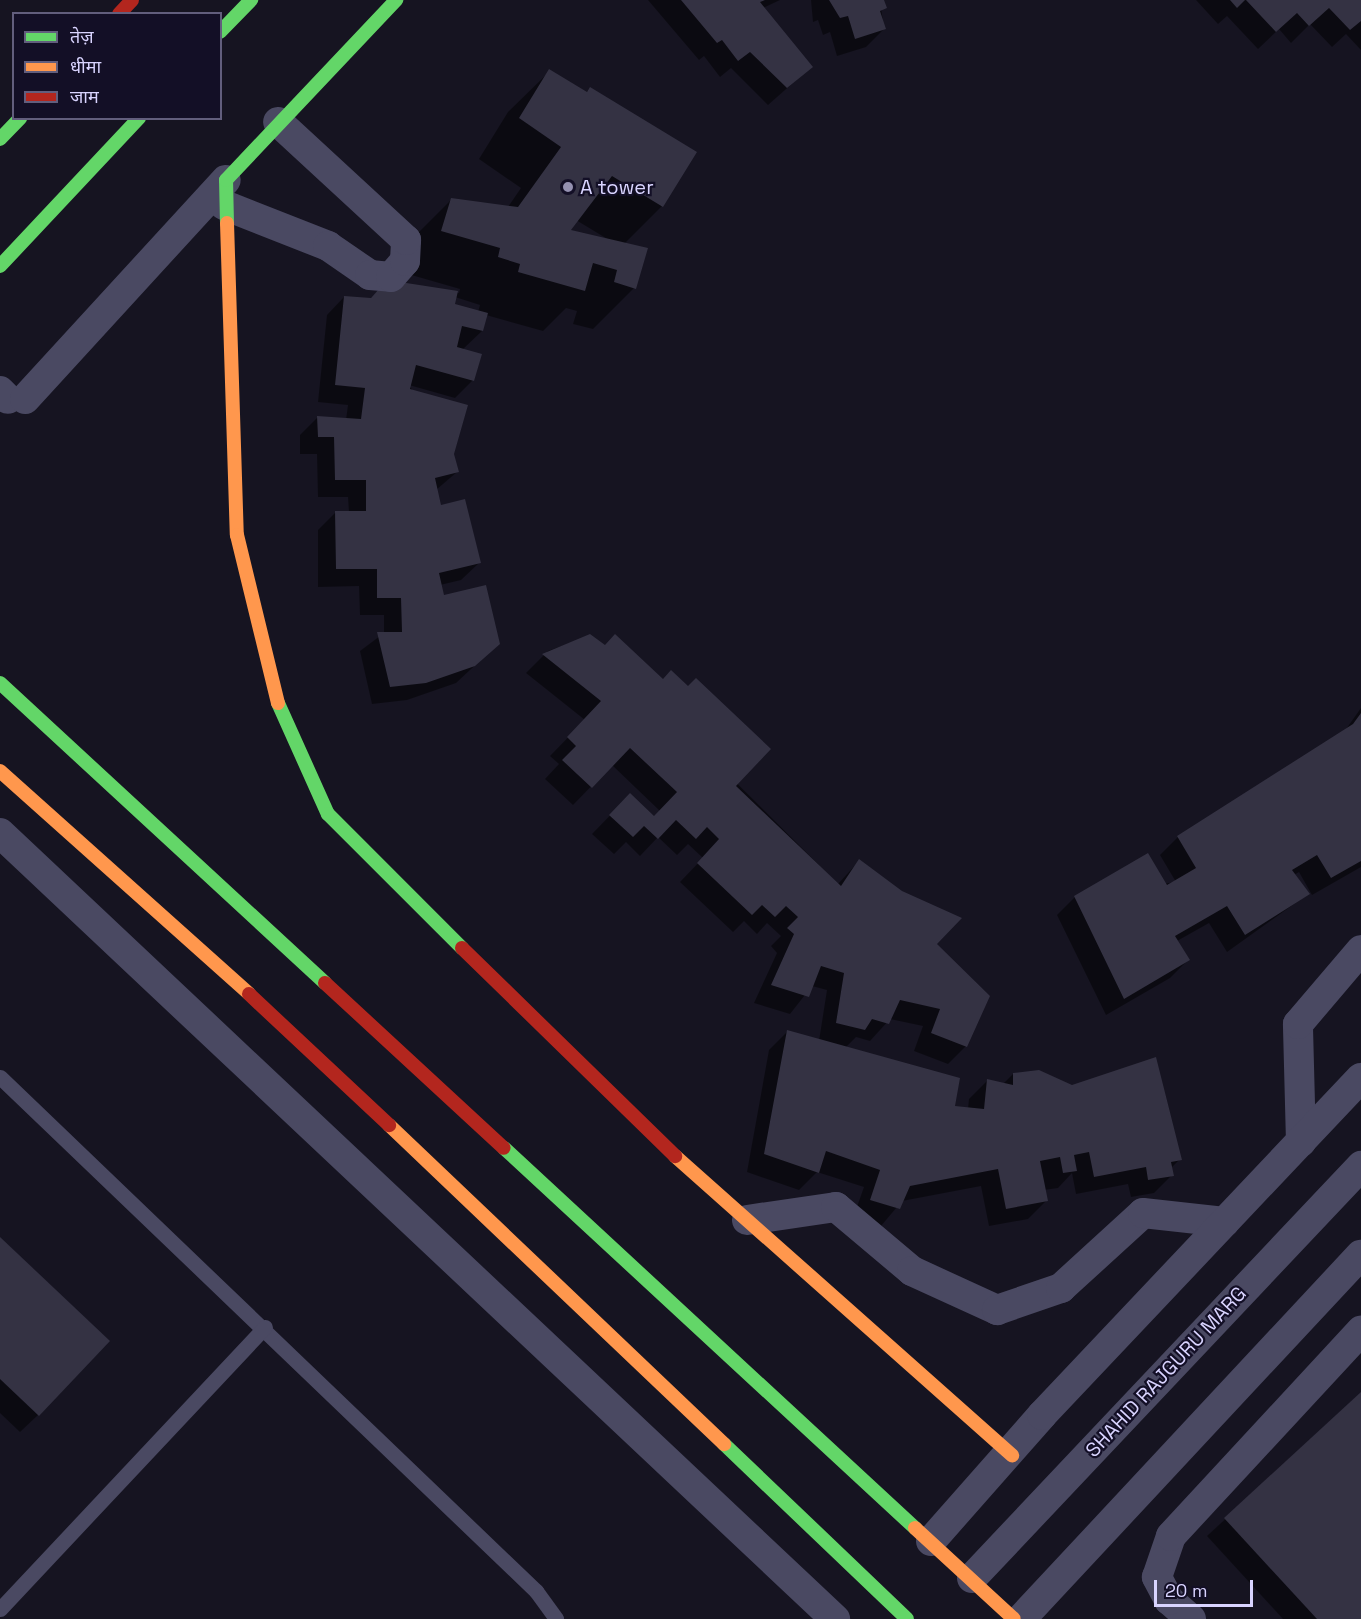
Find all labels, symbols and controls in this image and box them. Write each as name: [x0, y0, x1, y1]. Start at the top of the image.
legend: [12, 12, 222, 120]
text: तेज़: [70, 25, 94, 48]
text: धीमा: [70, 55, 101, 78]
text: जाम: [70, 85, 99, 108]
place label: A tower: [580, 175, 654, 199]
marker: A tower: [561, 180, 575, 194]
street label: SHAHID RAJGURU MARG: [1081, 1282, 1251, 1462]
scale bar: [1157, 1568, 1256, 1606]
text: 20 m: [1165, 1579, 1208, 1602]

